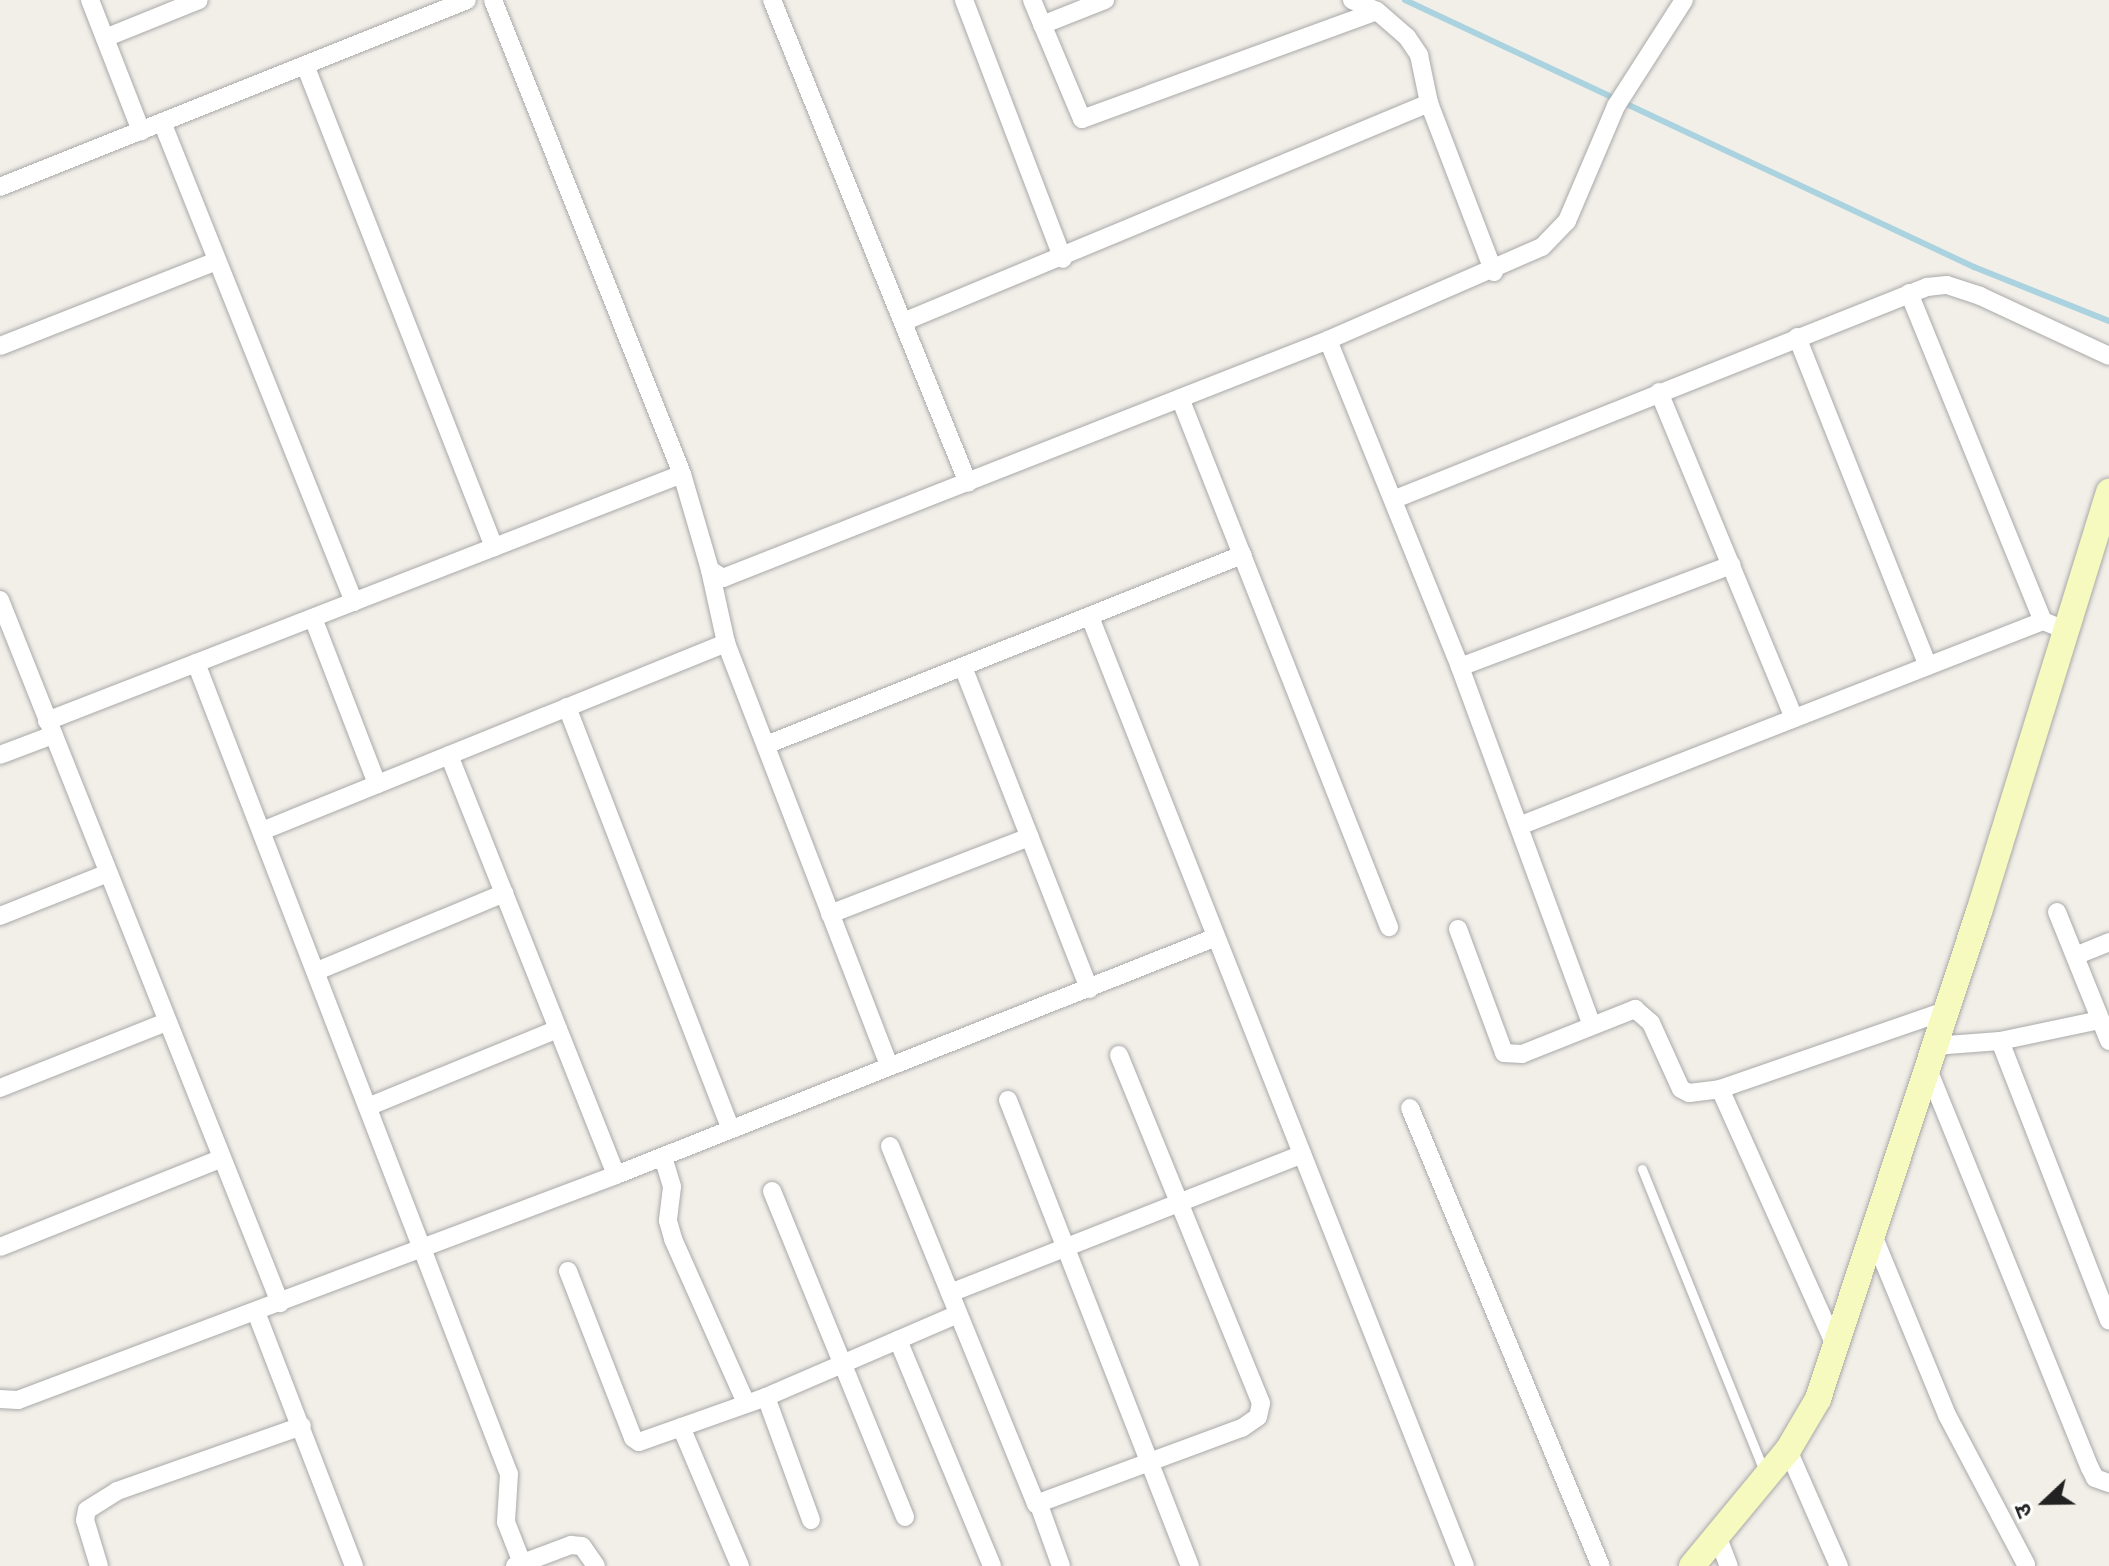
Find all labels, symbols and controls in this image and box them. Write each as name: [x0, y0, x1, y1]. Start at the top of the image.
north arrow: [2005, 1462, 2085, 1542]
text: उ: [2008, 1500, 2037, 1522]

